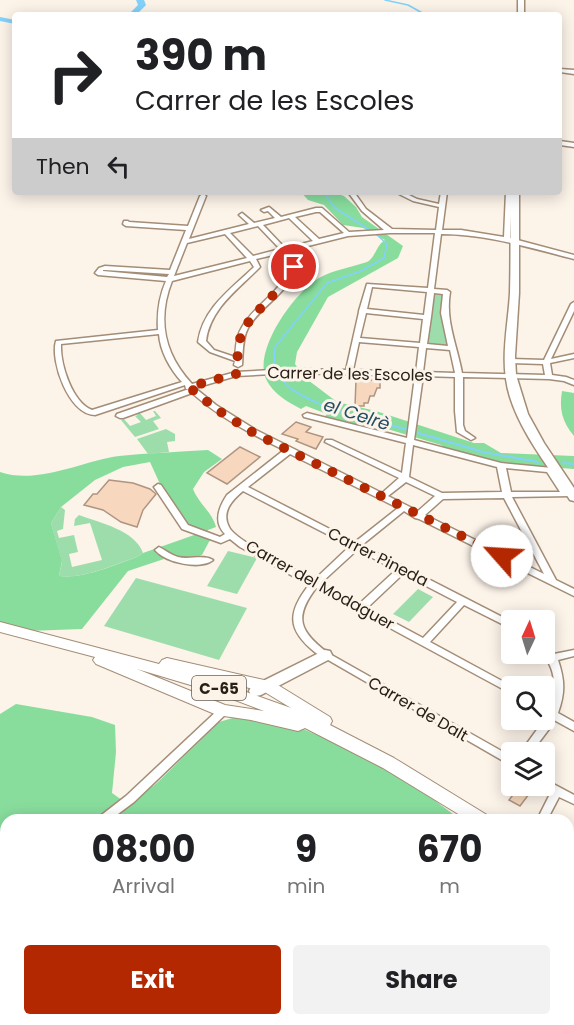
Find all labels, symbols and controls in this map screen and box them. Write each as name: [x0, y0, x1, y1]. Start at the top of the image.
text: 390 m: [135, 26, 267, 85]
icon: right: [36, 36, 114, 114]
text: Carrer de les Escoles: [135, 82, 414, 119]
icon: left: [102, 150, 135, 183]
text: Then: [36, 151, 90, 182]
pin: [268, 241, 319, 292]
icon: arrive: [277, 250, 310, 283]
street label: Carrer de les Escoles: [267, 361, 433, 387]
water label: el Celrè: [321, 392, 393, 436]
street label: Carrer Pineda: [324, 522, 432, 592]
position arrow: [470, 524, 534, 588]
street label: Carrer del Modaguer: [241, 535, 399, 636]
north arrow: [501, 610, 555, 664]
map controls: [501, 610, 555, 796]
street label: Carrer de Dalt: [364, 671, 472, 747]
road number: C-65: [192, 676, 246, 700]
button: search: [501, 676, 555, 730]
button: layers: [501, 742, 555, 796]
text: 08:00: [92, 824, 195, 875]
text: 9: [295, 824, 317, 875]
text: 670: [417, 824, 482, 875]
text: Arrival: [112, 872, 175, 900]
text: min: [287, 872, 325, 900]
text: m: [439, 872, 460, 900]
button: Exit: [24, 945, 281, 1014]
button: Share: [293, 945, 550, 1014]

